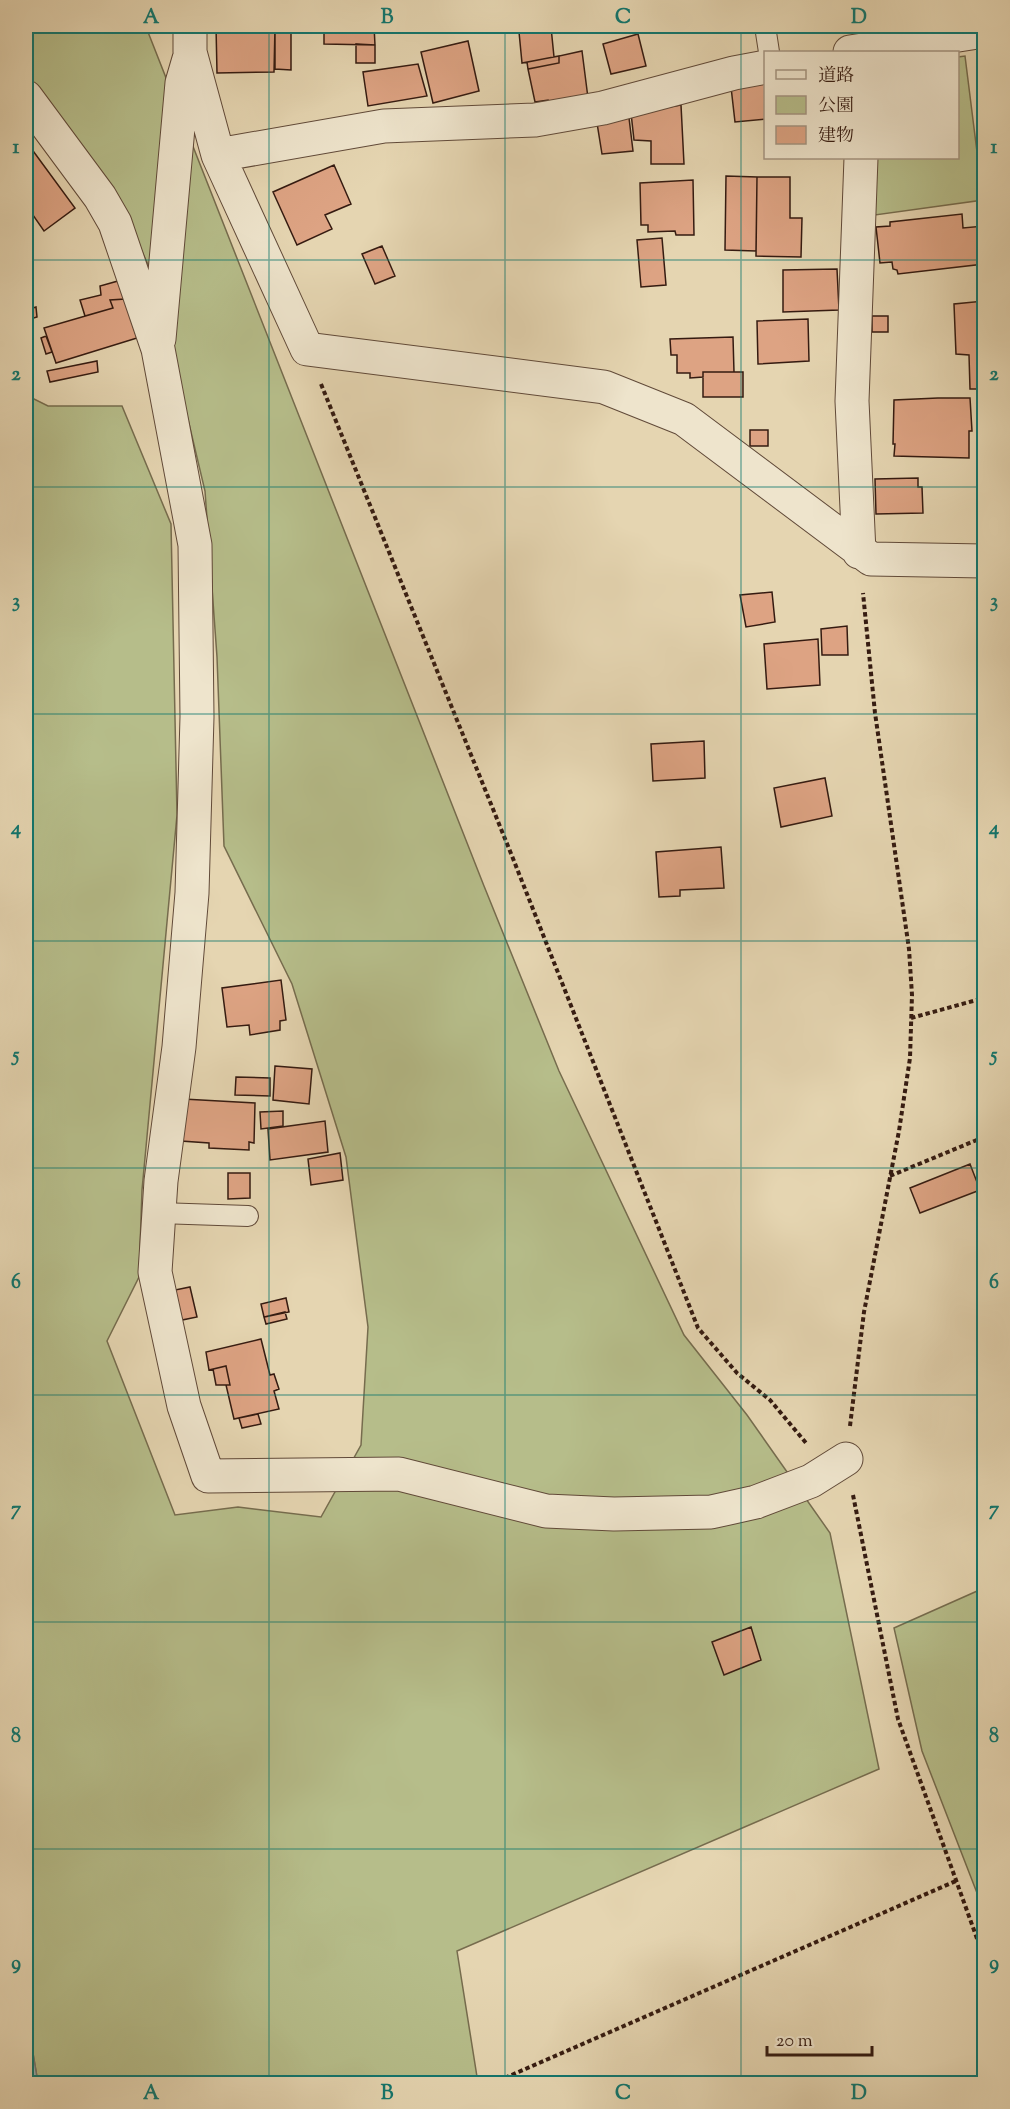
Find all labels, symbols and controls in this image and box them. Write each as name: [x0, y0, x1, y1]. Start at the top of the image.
text: A: [143, 4, 160, 33]
text: B: [381, 4, 394, 33]
text: C: [615, 4, 631, 33]
text: D: [851, 4, 867, 33]
legend: [764, 51, 959, 159]
text: 道路: [818, 64, 854, 90]
text: 公園: [818, 94, 854, 120]
text: 建物: [818, 124, 854, 150]
text: 1: [13, 134, 20, 163]
text: 1: [991, 134, 998, 163]
text: 2: [11, 361, 21, 390]
text: 2: [989, 361, 999, 390]
text: 3: [12, 588, 20, 617]
text: 3: [990, 588, 998, 617]
text: 4: [10, 815, 21, 844]
text: 4: [988, 815, 999, 844]
text: 5: [11, 1042, 20, 1071]
text: 5: [989, 1042, 998, 1071]
text: 6: [11, 1269, 21, 1298]
text: 6: [989, 1269, 999, 1298]
text: 7: [11, 1496, 22, 1525]
text: 7: [989, 1496, 1000, 1525]
text: 8: [11, 1723, 21, 1752]
text: 8: [989, 1723, 999, 1752]
text: 9: [11, 1950, 21, 1979]
text: 9: [989, 1950, 999, 1979]
scale bar: [767, 2019, 872, 2057]
text: 20 m: [776, 2029, 813, 2055]
text: A: [143, 2080, 160, 2109]
text: B: [381, 2080, 394, 2109]
text: C: [615, 2080, 631, 2109]
text: D: [851, 2080, 867, 2109]

